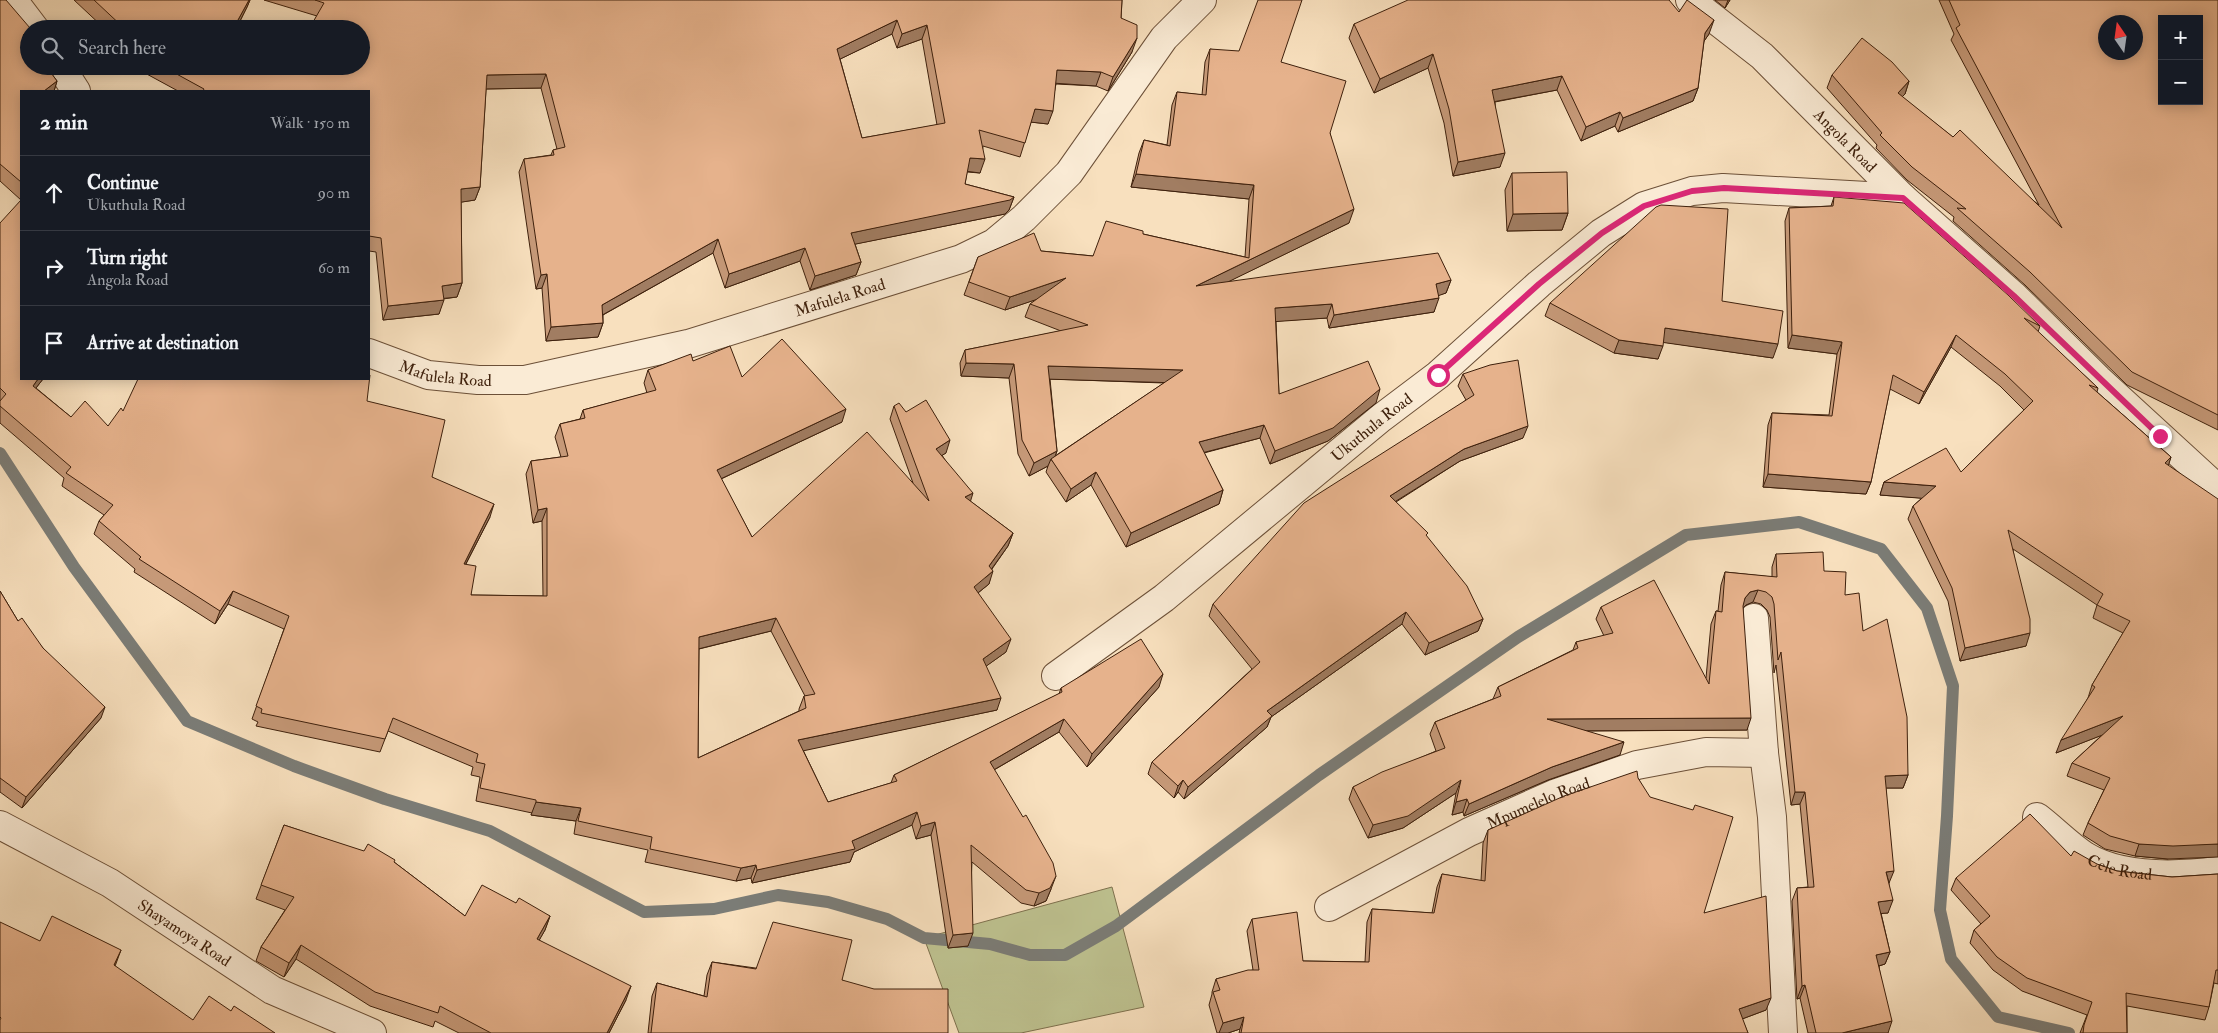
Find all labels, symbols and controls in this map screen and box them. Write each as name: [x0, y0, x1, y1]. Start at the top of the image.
north arrow: [2098, 15, 2143, 60]
map controls: [2158, 15, 2203, 105]
button: +: [2158, 15, 2203, 60]
search box: [20, 20, 370, 75]
icon: search: [38, 34, 66, 62]
text: Search here: [78, 36, 166, 60]
button: −: [2158, 60, 2203, 105]
street label: Angola Road: [1808, 104, 1881, 177]
text: 2 min: [40, 109, 88, 136]
text: Walk · 150 m: [270, 113, 350, 133]
text: Continue: [87, 171, 158, 195]
icon: ahead: [40, 179, 68, 207]
text: 90 m: [318, 183, 350, 203]
text: Ukuthula Road: [87, 195, 185, 215]
text: Turn right: [87, 246, 167, 270]
icon: right: [40, 254, 68, 282]
text: 60 m: [318, 258, 350, 278]
text: Angola Road: [87, 270, 168, 290]
street label: Mafulela Road: [792, 274, 888, 321]
icon: arrive: [40, 329, 68, 357]
text: Arrive at destination: [87, 331, 239, 355]
street label: Mafulela Road: [396, 356, 492, 391]
route start: [1427, 364, 1450, 387]
street label: Ukuthula Road: [1327, 389, 1417, 466]
route end: [2149, 425, 2172, 448]
street label: Mpumelelo Road: [1484, 773, 1593, 834]
street label: Cele Road: [2084, 850, 2153, 885]
street label: Shayamoya Road: [134, 895, 235, 971]

